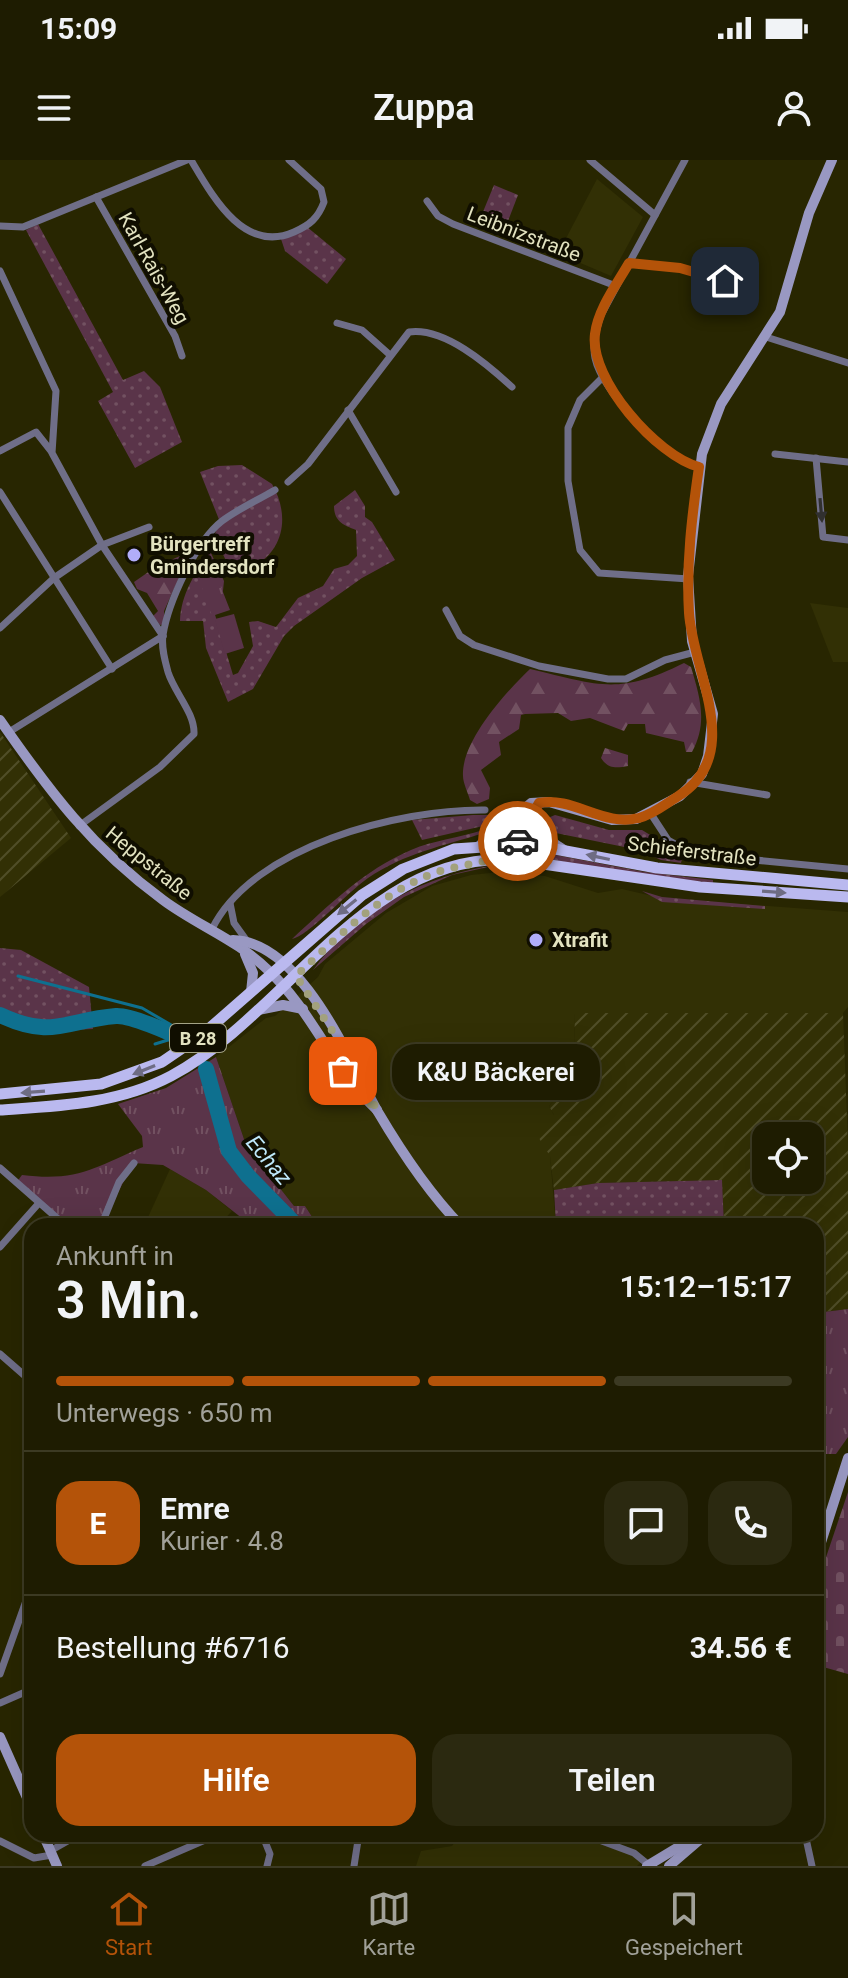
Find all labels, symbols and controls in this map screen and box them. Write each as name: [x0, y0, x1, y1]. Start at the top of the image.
text: 15:09: [40, 11, 117, 46]
icon: menu: [32, 86, 76, 130]
icon: person: [772, 86, 816, 130]
text: Zuppa: [373, 87, 475, 129]
street label: Leibnizstraße: [464, 201, 584, 267]
street label: Karl-Rais-Weg: [113, 208, 195, 328]
pin: [691, 247, 759, 315]
icon: home: [703, 259, 747, 303]
one-way arrow: [814, 498, 827, 523]
place label: Bürgertreff Gmindersdorf: [150, 532, 275, 579]
marker: Bürgertreff Gmindersdorf: [125, 546, 143, 564]
courier: [478, 801, 558, 881]
icon: car: [496, 819, 540, 863]
street label: Heppstraße: [101, 821, 197, 905]
street label: Schieferstraße: [626, 831, 758, 871]
one-way arrow: [585, 850, 610, 863]
one-way arrow: [762, 886, 787, 899]
one-way arrow: [337, 898, 358, 915]
place label: Xtrafit: [552, 928, 608, 952]
marker: Xtrafit: [527, 931, 545, 949]
road number: B 28: [170, 1024, 226, 1052]
pin: [309, 1037, 377, 1105]
callout: K&U Bäckerei: [391, 1043, 599, 1099]
icon: bag: [321, 1049, 365, 1093]
text: K&U Bäckerei: [417, 1057, 575, 1087]
one-way arrow: [132, 1064, 156, 1077]
one-way arrow: [20, 1086, 45, 1099]
map controls: [752, 1122, 824, 1194]
button: locate: [752, 1122, 824, 1194]
water label: Echaz: [241, 1130, 297, 1190]
text: Ankunft in: [56, 1241, 174, 1271]
text: 15:12–15:17: [619, 1269, 792, 1304]
text: 3 Min.: [56, 1270, 201, 1331]
text: Unterwegs · 650 m: [56, 1398, 273, 1428]
button: chat: [604, 1481, 688, 1565]
button: phone: [708, 1481, 792, 1565]
text: Emre: [160, 1491, 230, 1526]
text: E: [90, 1506, 106, 1541]
text: Kurier · 4.8: [160, 1526, 284, 1556]
text: Bestellung #6716: [56, 1630, 290, 1665]
text: 34.56 €: [690, 1630, 792, 1665]
button: Hilfe: [56, 1734, 416, 1826]
button: Teilen: [432, 1734, 792, 1826]
tab: Start: [105, 1887, 152, 1960]
tab: Karte: [362, 1887, 415, 1960]
tab: Gespeichert: [625, 1887, 743, 1960]

